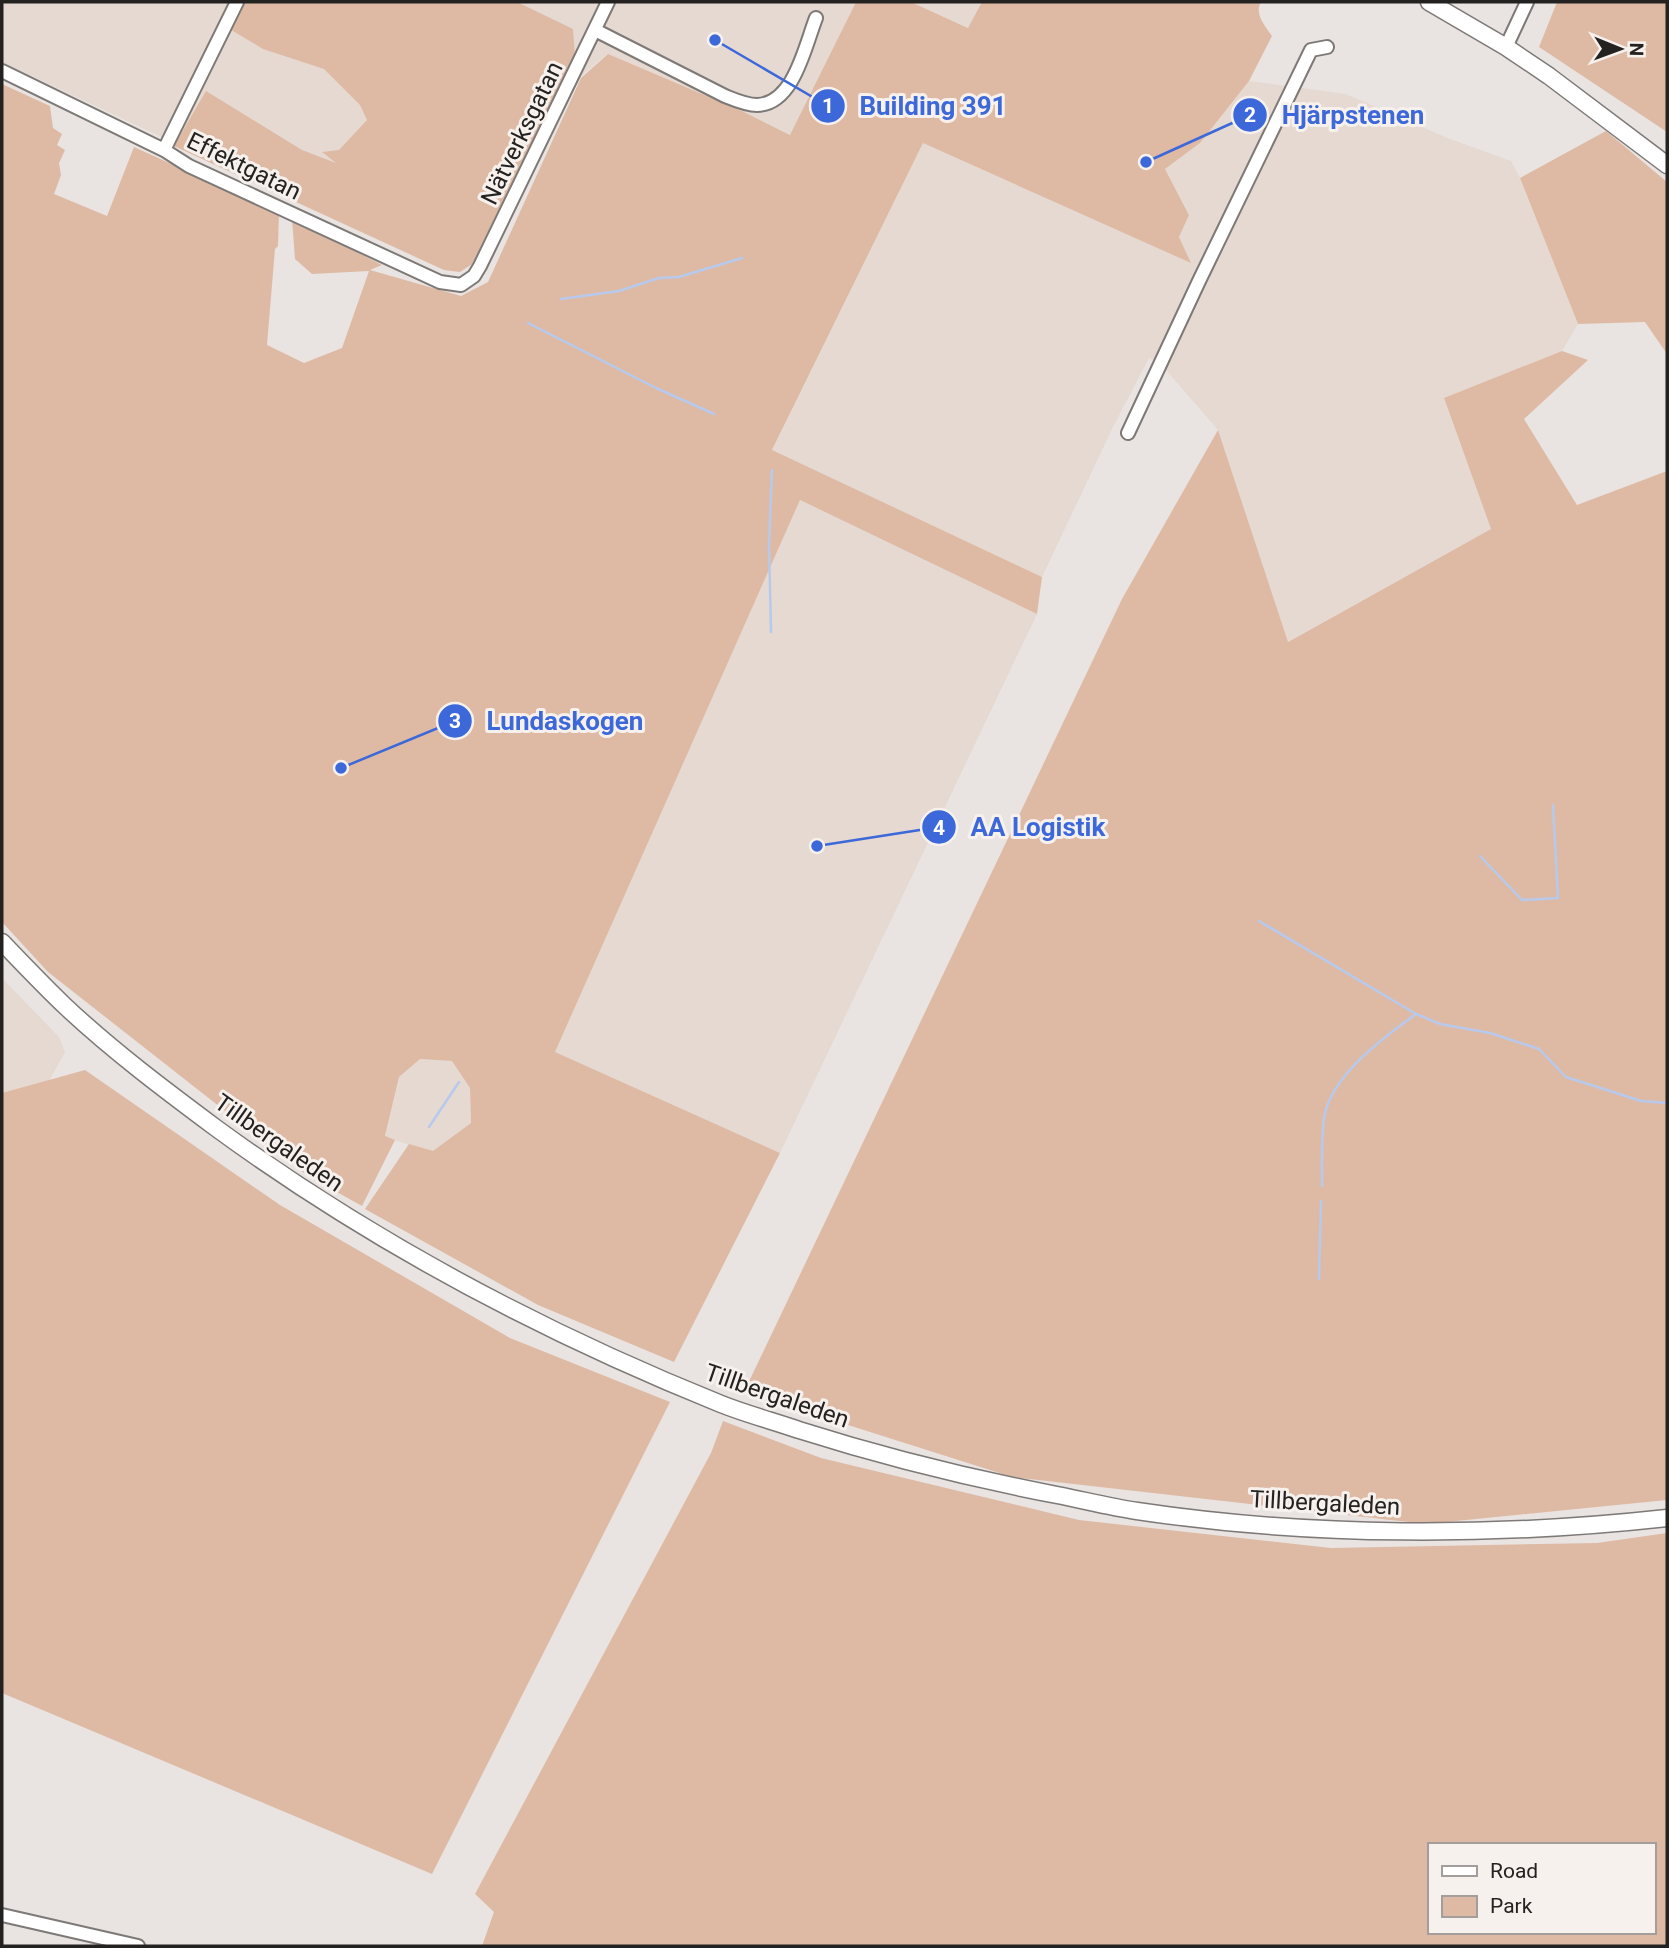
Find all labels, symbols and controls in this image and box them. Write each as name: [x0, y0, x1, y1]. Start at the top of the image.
north arrow: [1585, 14, 1655, 84]
text: N: [1625, 42, 1648, 56]
street label: Nätverksgatan: [475, 57, 569, 209]
callout: Building 391: [810, 82, 1020, 129]
text: Building 391: [859, 91, 1007, 121]
callout: Hjärpstenen: [1232, 92, 1438, 139]
text: 1: [822, 94, 834, 118]
text: Hjärpstenen: [1282, 100, 1424, 130]
text: 2: [1244, 103, 1256, 127]
street label: Effektgatan: [182, 126, 306, 206]
callout: Lundaskogen: [437, 698, 657, 745]
text: Lundaskogen: [487, 706, 643, 736]
text: 3: [449, 709, 461, 733]
callout: AA Logistik: [922, 804, 1119, 851]
text: AA Logistik: [971, 812, 1107, 842]
text: 4: [933, 816, 945, 840]
street label: Tillbergaleden: [209, 1088, 349, 1198]
street label: Tillbergaleden: [701, 1358, 853, 1434]
street label: Tillbergaleden: [1249, 1485, 1401, 1521]
legend: [1428, 1843, 1655, 1934]
text: Road: [1490, 1859, 1538, 1883]
text: Park: [1490, 1894, 1533, 1918]

